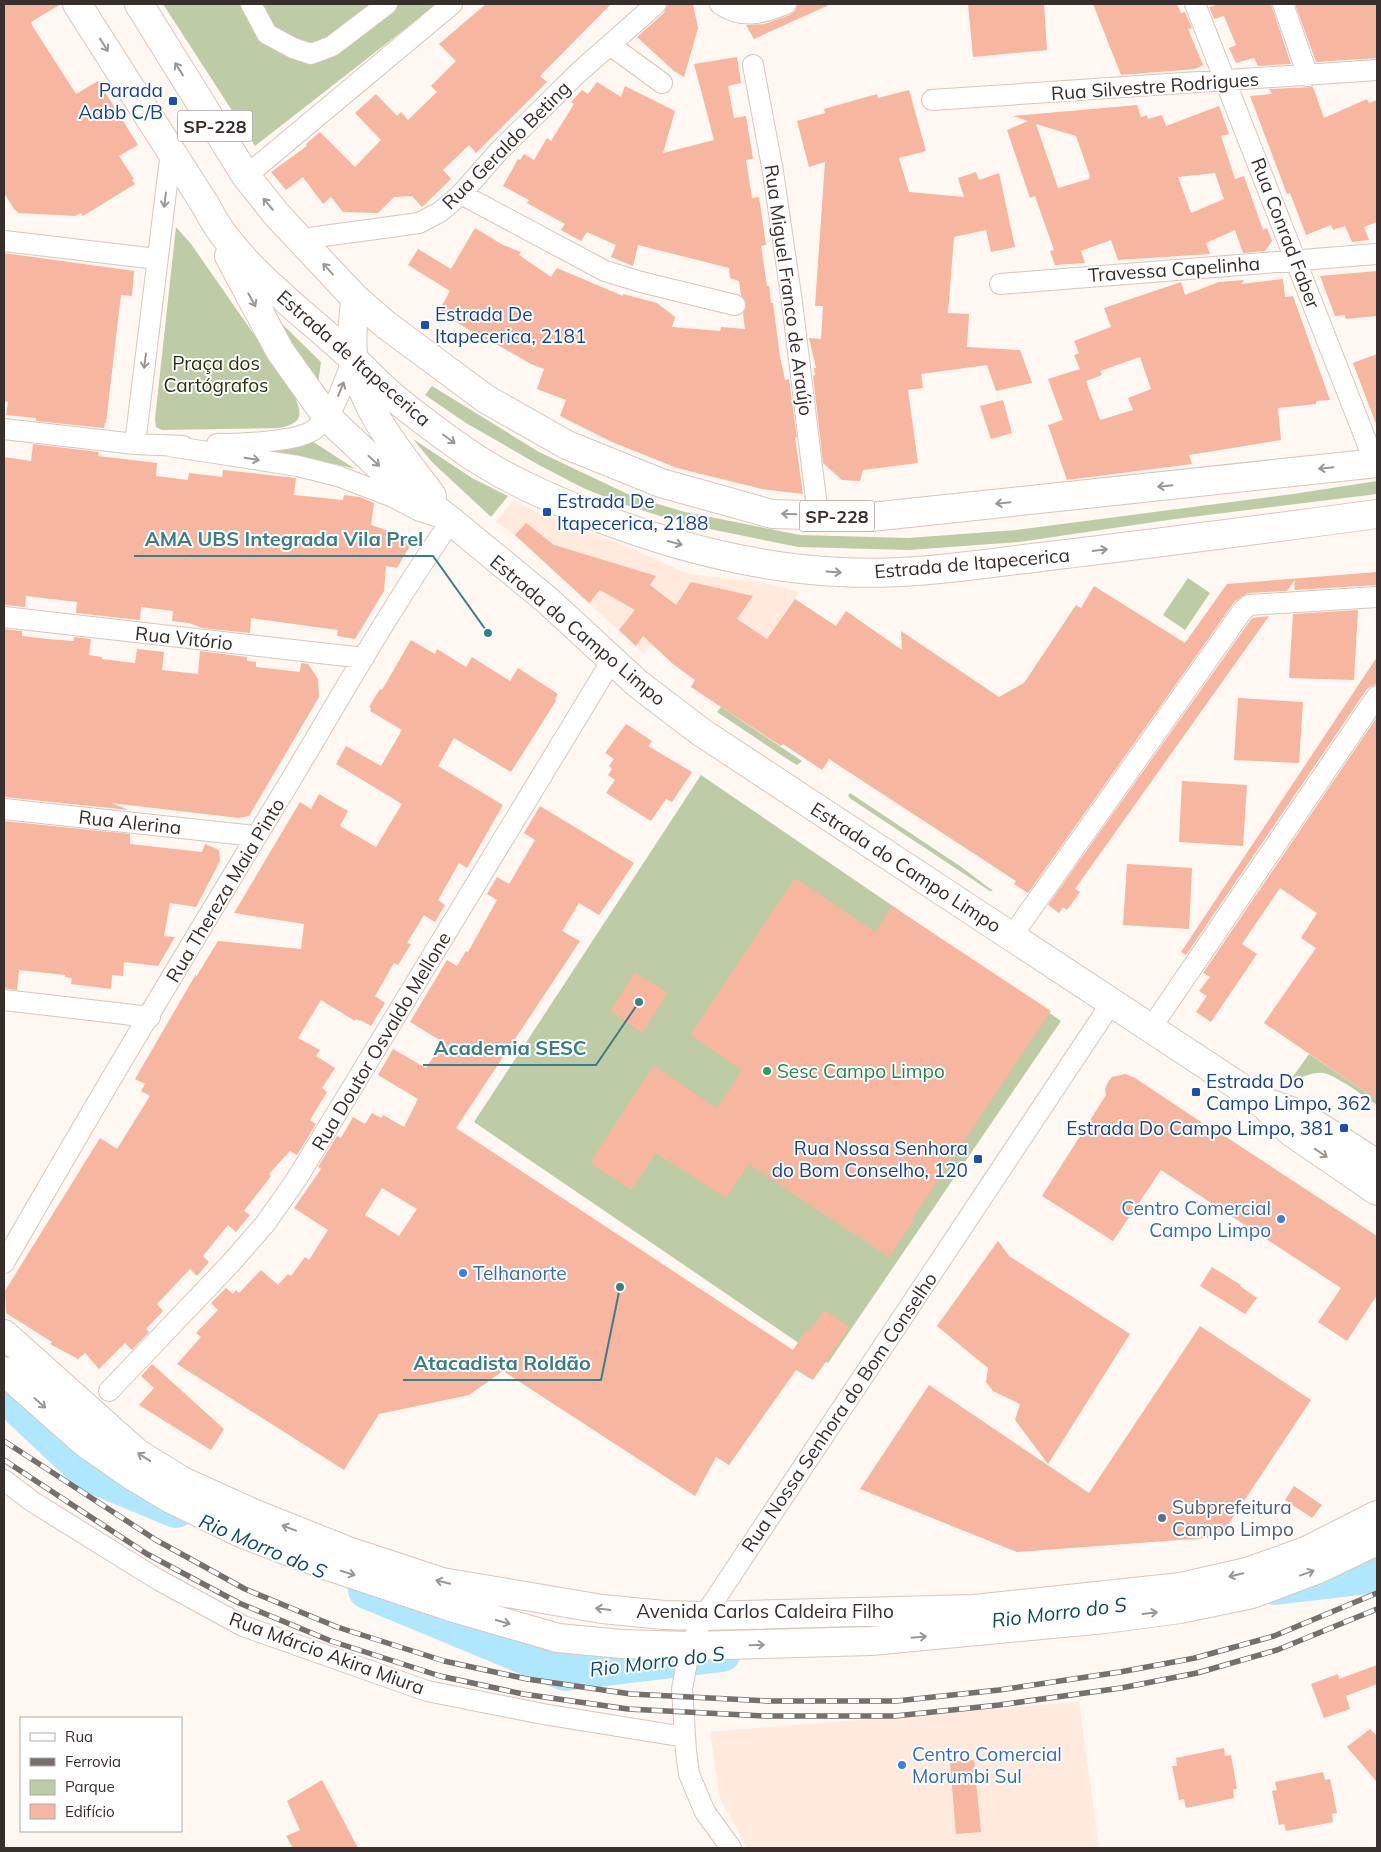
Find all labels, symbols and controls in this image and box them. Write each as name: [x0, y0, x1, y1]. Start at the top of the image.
one-way arrow: [98, 38, 109, 52]
one-way arrow: [174, 62, 184, 76]
street label: Rua Silvestre Rodrigues: [1050, 67, 1260, 105]
street label: Rua Geraldo Beting: [437, 76, 575, 214]
place label: Parada Aabb C/B: [78, 78, 163, 124]
marker: Parada Aabb C/B: [167, 95, 179, 107]
road number: SP-228: [178, 110, 252, 142]
street label: Rua Conrad Faber: [1246, 154, 1326, 312]
street label: Rua Miguel Franco de Araújo: [759, 163, 819, 417]
one-way arrow: [160, 191, 170, 207]
one-way arrow: [263, 198, 274, 211]
street label: Travessa Capelinha: [1087, 251, 1261, 287]
one-way arrow: [322, 262, 334, 275]
street label: Estrada de Itapecerica: [272, 285, 436, 431]
one-way arrow: [247, 292, 257, 307]
place label: Estrada De Itapecerica, 2181: [435, 302, 586, 348]
marker: Estrada De Itapecerica, 2181: [419, 319, 431, 331]
park label: Praça dos Cartógrafos: [164, 351, 268, 397]
one-way arrow: [140, 353, 150, 369]
one-way arrow: [337, 381, 346, 397]
one-way arrow: [442, 434, 456, 444]
one-way arrow: [244, 454, 260, 464]
one-way arrow: [367, 455, 380, 467]
one-way arrow: [1319, 463, 1335, 473]
one-way arrow: [1157, 481, 1173, 491]
place label: Estrada De Itapecerica, 2188: [557, 489, 708, 535]
one-way arrow: [995, 498, 1011, 508]
road number: SP-228: [800, 501, 874, 532]
marker: Estrada De Itapecerica, 2188: [541, 506, 553, 518]
one-way arrow: [781, 510, 797, 519]
callout: AMA UBS Integrada Vila Prel: [134, 521, 433, 556]
text: AMA UBS Integrada Vila Prel: [145, 526, 423, 551]
one-way arrow: [666, 539, 682, 548]
street label: Estrada de Itapecerica: [873, 543, 1071, 583]
one-way arrow: [1092, 545, 1108, 555]
street label: Estrada do Campo Limpo: [485, 549, 671, 711]
one-way arrow: [826, 567, 842, 576]
street label: Rua Vitório: [134, 621, 234, 655]
street label: Rua Thereza Maia Pinto: [160, 794, 290, 986]
street label: Estrada do Campo Limpo: [806, 796, 1006, 938]
street label: Rua Alerina: [77, 805, 183, 839]
street label: Rua Doutor Osvaldo Mellone: [306, 927, 456, 1155]
callout: Academia SESC: [423, 1030, 596, 1065]
text: Academia SESC: [434, 1035, 586, 1060]
place label: Sesc Campo Limpo: [777, 1059, 945, 1083]
marker: Sesc Campo Limpo: [761, 1065, 773, 1077]
place label: Estrada Do Campo Limpo, 362: [1206, 1069, 1371, 1115]
marker: Estrada Do Campo Limpo, 362: [1190, 1086, 1202, 1098]
place label: Estrada Do Campo Limpo, 381: [1066, 1116, 1334, 1140]
marker: Estrada Do Campo Limpo, 381: [1338, 1122, 1350, 1134]
place label: Rua Nossa Senhora do Bom Conselho, 120: [772, 1136, 968, 1182]
one-way arrow: [1314, 1148, 1328, 1158]
marker: Rua Nossa Senhora do Bom Conselho, 120: [972, 1153, 984, 1165]
place label: Centro Comercial Campo Limpo: [1121, 1196, 1271, 1242]
marker: Centro Comercial Campo Limpo: [1275, 1213, 1287, 1225]
place label: Telhanorte: [473, 1261, 567, 1285]
marker: Telhanorte: [457, 1267, 469, 1279]
street label: Rua Nossa Senhora do Bom Conselho: [736, 1268, 942, 1556]
callout: Atacadista Roldão: [403, 1345, 601, 1380]
text: Atacadista Roldão: [413, 1350, 591, 1375]
one-way arrow: [34, 1397, 47, 1409]
one-way arrow: [137, 1452, 151, 1462]
place label: Subprefeitura Campo Limpo: [1172, 1495, 1294, 1541]
water label: Rio Morro do S: [196, 1508, 331, 1584]
marker: Subprefeitura Campo Limpo: [1156, 1512, 1168, 1524]
one-way arrow: [282, 1523, 298, 1532]
one-way arrow: [1299, 1568, 1314, 1577]
one-way arrow: [340, 1569, 355, 1578]
one-way arrow: [1228, 1571, 1244, 1580]
one-way arrow: [435, 1576, 451, 1586]
water label: Rio Morro do S: [990, 1591, 1129, 1633]
street label: Avenida Carlos Caldeira Filho: [636, 1599, 894, 1623]
one-way arrow: [595, 1604, 611, 1614]
street label: Rua Márcio Akira Miura: [226, 1606, 428, 1700]
one-way arrow: [1142, 1608, 1158, 1618]
one-way arrow: [495, 1617, 511, 1627]
one-way arrow: [911, 1632, 927, 1641]
water label: Rio Morro do S: [588, 1640, 727, 1682]
one-way arrow: [748, 1640, 764, 1649]
legend: [20, 1717, 182, 1832]
text: Rua: [65, 1727, 93, 1746]
place label: Centro Comercial Morumbi Sul: [912, 1742, 1062, 1788]
text: Ferrovia: [65, 1752, 121, 1771]
marker: Centro Comercial Morumbi Sul: [896, 1759, 908, 1771]
text: Parque: [65, 1777, 115, 1796]
text: Edifício: [65, 1802, 115, 1821]

